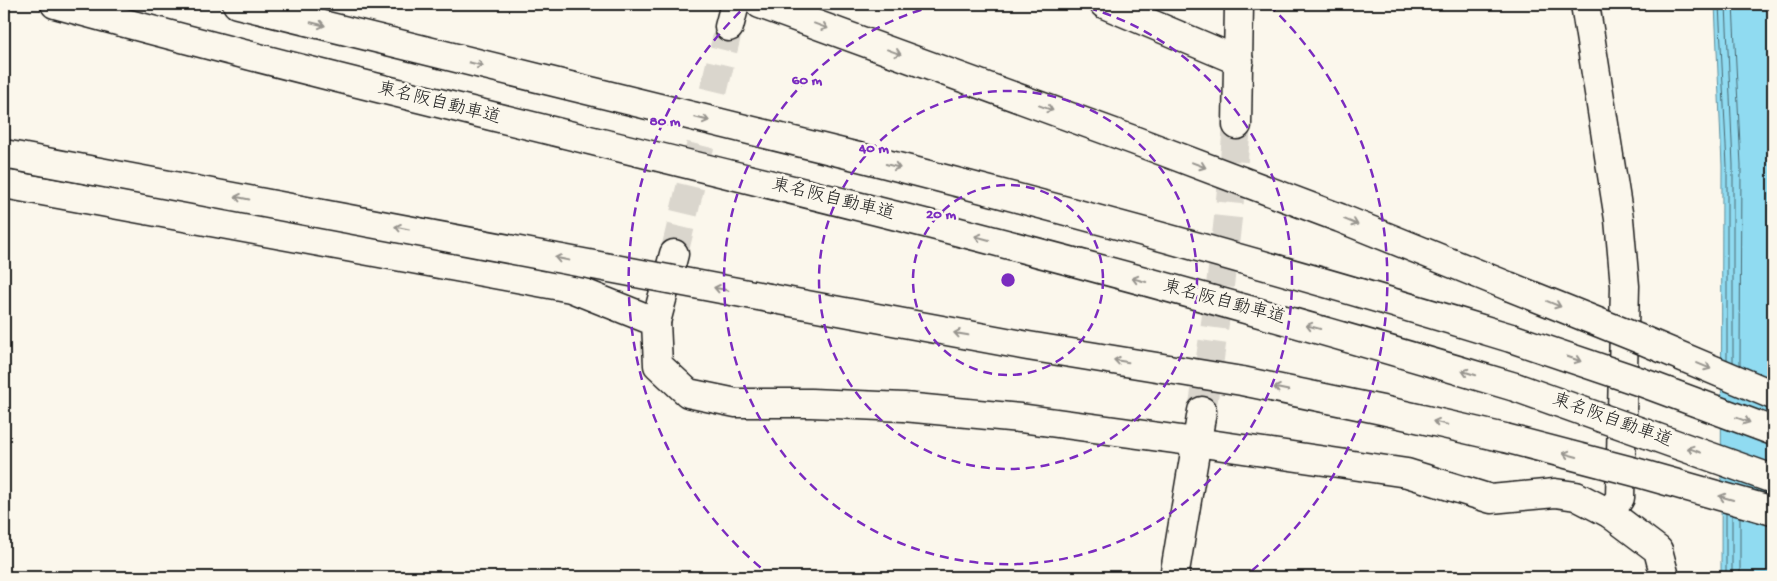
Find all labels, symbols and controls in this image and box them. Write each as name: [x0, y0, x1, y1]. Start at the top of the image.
one-way arrow: [310, 20, 326, 29]
one-way arrow: [812, 21, 828, 31]
one-way arrow: [886, 48, 901, 57]
one-way arrow: [467, 60, 483, 69]
text: 60 m: [792, 72, 823, 90]
street label: 東名阪自動車道: [375, 78, 503, 129]
one-way arrow: [1038, 104, 1054, 113]
text: 80 m: [650, 113, 681, 131]
one-way arrow: [693, 115, 709, 124]
text: 40 m: [858, 140, 889, 158]
one-way arrow: [1191, 161, 1206, 170]
one-way arrow: [885, 162, 901, 171]
street label: 東名阪自動車道: [769, 174, 897, 225]
one-way arrow: [235, 192, 251, 202]
text: 20 m: [926, 206, 956, 224]
one-way arrow: [1343, 218, 1358, 227]
one-way arrow: [395, 223, 411, 232]
one-way arrow: [974, 233, 990, 243]
one-way arrow: [554, 253, 570, 263]
centre of rings: [999, 271, 1017, 289]
one-way arrow: [1131, 274, 1147, 284]
street label: 東名阪自動車道: [1160, 276, 1288, 329]
one-way arrow: [714, 284, 730, 294]
one-way arrow: [1546, 301, 1561, 310]
one-way arrow: [1305, 321, 1321, 331]
one-way arrow: [954, 328, 970, 338]
one-way arrow: [1565, 355, 1581, 364]
one-way arrow: [1114, 356, 1130, 366]
one-way arrow: [1696, 361, 1711, 371]
one-way arrow: [1461, 367, 1477, 377]
one-way arrow: [1274, 384, 1290, 394]
street label: 東名阪自動車道: [1549, 389, 1675, 452]
one-way arrow: [1735, 416, 1750, 425]
one-way arrow: [1433, 418, 1449, 427]
one-way arrow: [1687, 445, 1703, 454]
one-way arrow: [1562, 450, 1578, 459]
one-way arrow: [1719, 493, 1735, 503]

